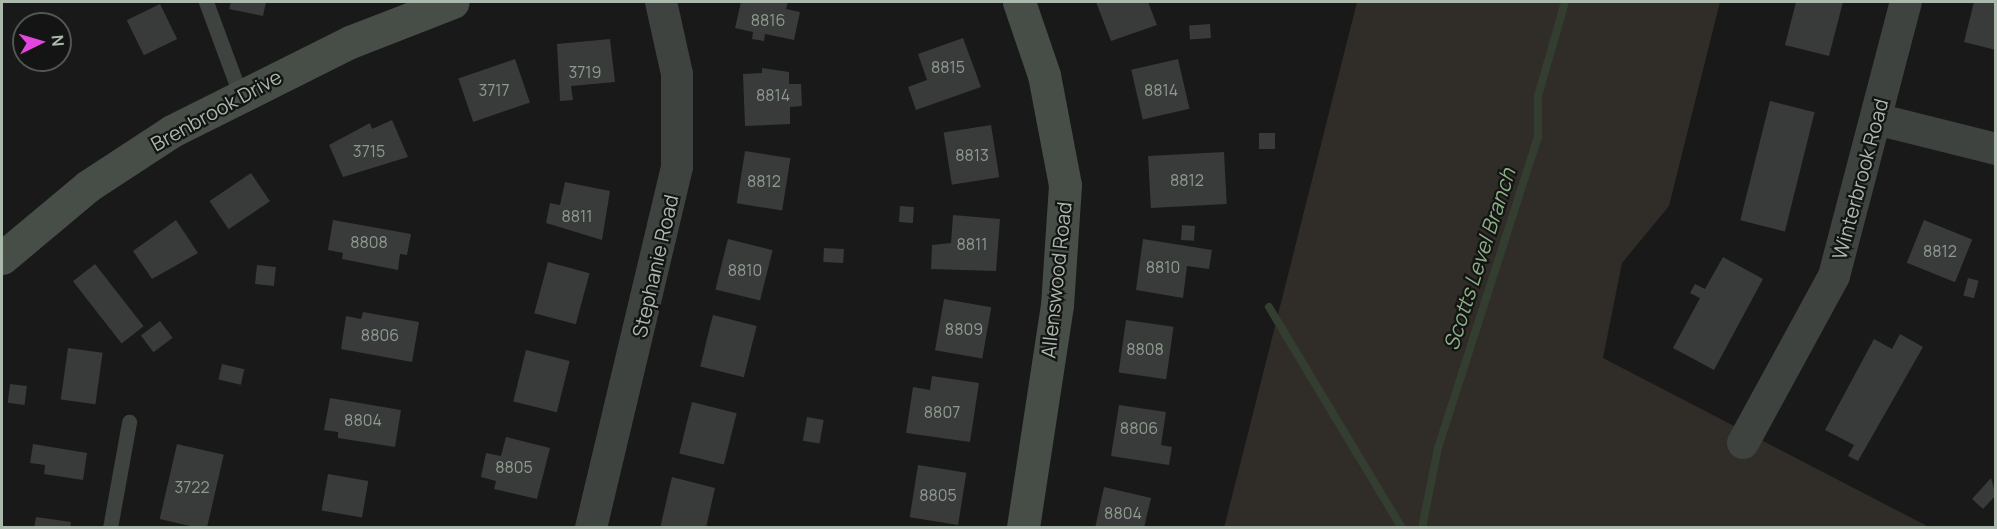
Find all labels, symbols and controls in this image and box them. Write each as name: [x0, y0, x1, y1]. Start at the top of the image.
house number: 8816: [751, 10, 785, 30]
north arrow: [12, 12, 72, 72]
text: N: [46, 34, 69, 47]
house number: 8815: [931, 57, 965, 77]
house number: 3719: [568, 62, 602, 82]
street label: Brenbrook Drive: [146, 64, 286, 156]
house number: 3717: [478, 80, 510, 100]
house number: 8814: [1144, 80, 1178, 100]
house number: 8814: [756, 85, 790, 105]
street label: Winterbrook Road: [1827, 96, 1893, 262]
house number: 3715: [353, 141, 385, 161]
house number: 8813: [955, 145, 989, 165]
water label: Scotts Level Branch: [1438, 165, 1520, 353]
house number: 8812: [1170, 170, 1204, 190]
house number: 8812: [747, 171, 781, 191]
street label: Stephanie Road: [627, 192, 683, 340]
street label: Allenswood Road: [1036, 201, 1076, 359]
house number: 8811: [561, 206, 593, 226]
house number: 8808: [350, 232, 388, 252]
house number: 8811: [956, 234, 988, 254]
house number: 8812: [1923, 241, 1957, 261]
house number: 8810: [1146, 257, 1180, 277]
house number: 8810: [728, 260, 762, 280]
house number: 8809: [945, 319, 983, 339]
house number: 8806: [361, 325, 399, 345]
house number: 8808: [1126, 339, 1164, 359]
house number: 8807: [924, 402, 960, 422]
house number: 8804: [344, 410, 382, 430]
house number: 8806: [1120, 418, 1158, 438]
house number: 8805: [495, 457, 533, 477]
house number: 3722: [174, 477, 210, 497]
house number: 8805: [919, 485, 957, 505]
house number: 8804: [1104, 503, 1142, 523]

